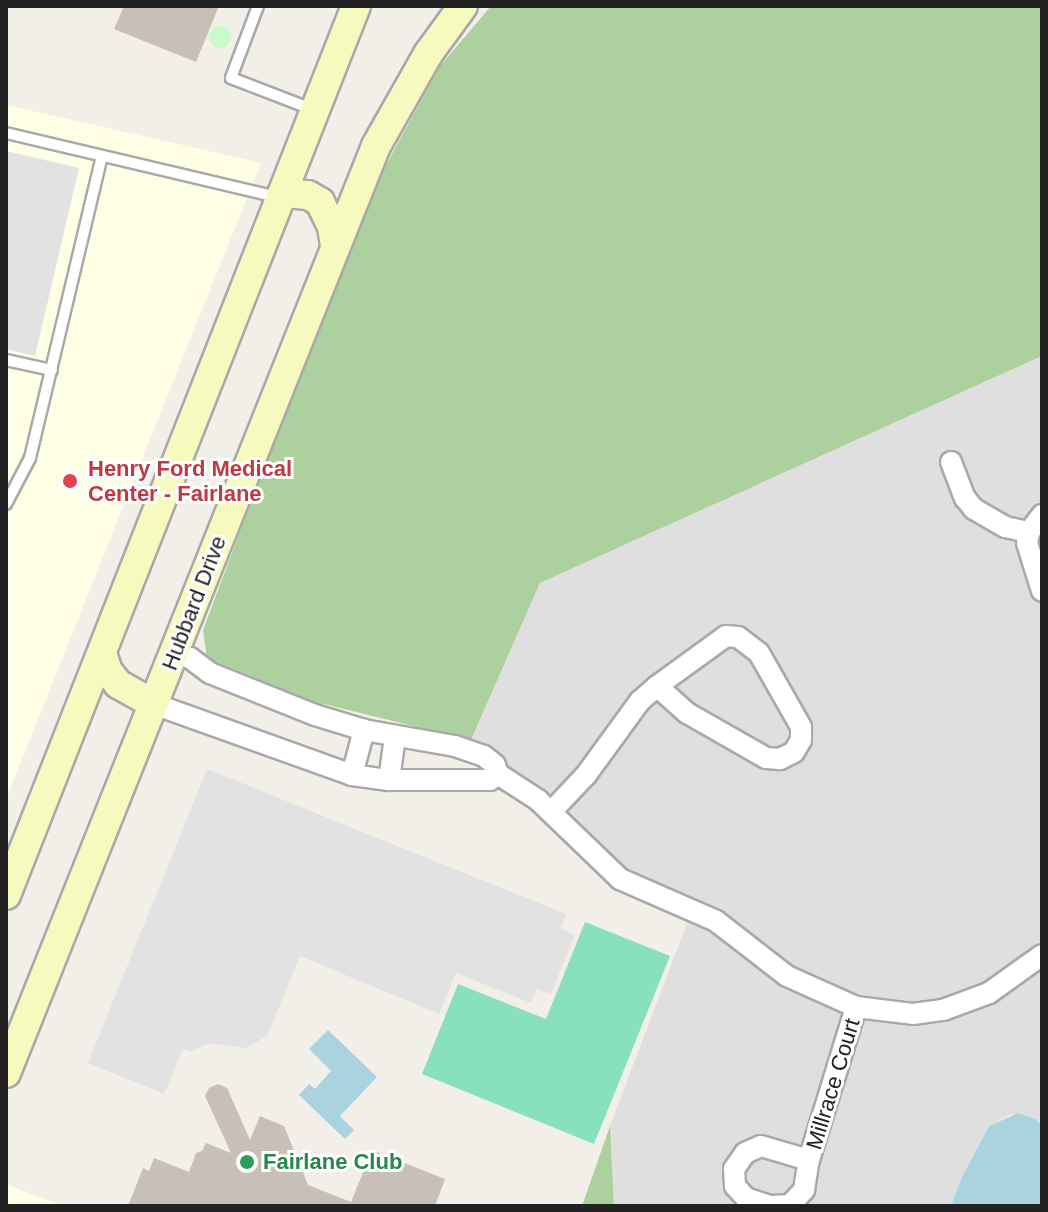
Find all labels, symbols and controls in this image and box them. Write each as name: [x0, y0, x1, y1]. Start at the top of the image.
place label: Henry Ford Medical Center - Fairlane: [88, 455, 292, 506]
marker: Henry Ford Medical Center - Fairlane: [59, 470, 81, 492]
street label: Hubbard Drive: [156, 532, 232, 674]
street label: Millrace Court: [801, 1015, 865, 1153]
place label: Fairlane Club: [263, 1149, 402, 1175]
marker: Fairlane Club: [238, 1153, 256, 1171]

